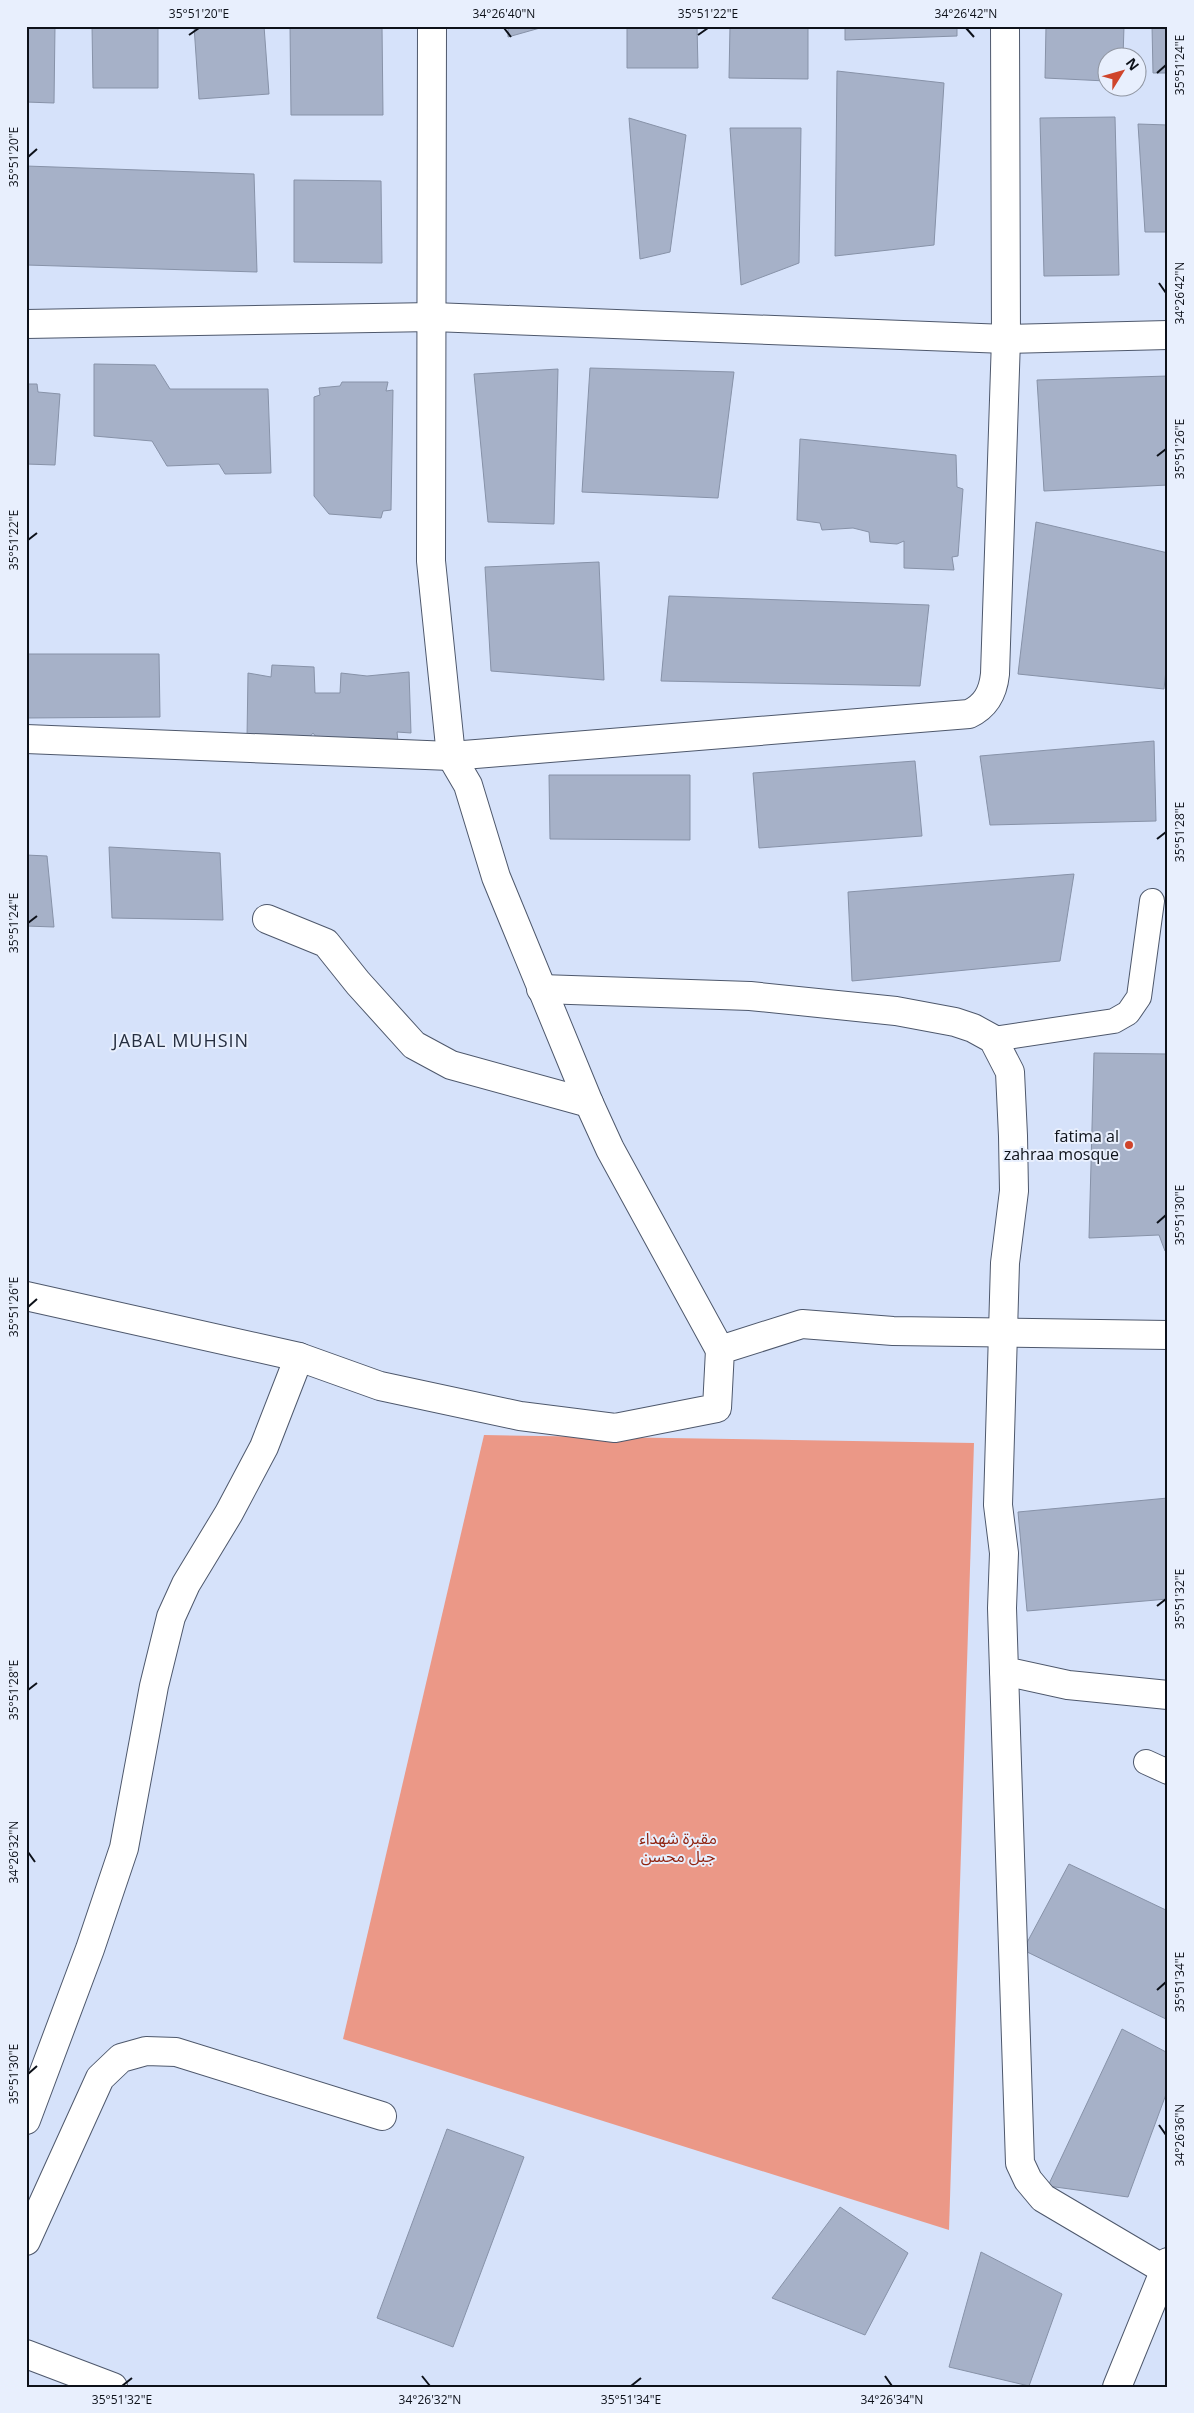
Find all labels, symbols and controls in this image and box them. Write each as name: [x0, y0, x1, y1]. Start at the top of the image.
text: 35°51'20"E: [169, 5, 229, 22]
text: 34°26'40"N: [473, 5, 535, 22]
text: 35°51'22"E: [678, 5, 738, 22]
text: 34°26'42"N: [935, 5, 997, 22]
text: 35°51'24"E: [1171, 35, 1188, 95]
north arrow: [1096, 48, 1146, 98]
text: N: [1122, 54, 1144, 74]
text: 35°51'20"E: [5, 127, 22, 187]
text: 34°26'42"N: [1171, 262, 1188, 324]
text: 35°51'26"E: [1171, 419, 1188, 479]
text: 35°51'22"E: [5, 510, 22, 570]
text: 35°51'28"E: [1171, 802, 1188, 862]
text: 35°51'24"E: [5, 893, 22, 953]
district label: JABAL MUHSIN: [111, 1028, 249, 1052]
place label: fatima al zahraa mosque: [1004, 1125, 1119, 1165]
marker: fatima al zahraa mosque: [1123, 1139, 1135, 1151]
text: 35°51'30"E: [1171, 1185, 1188, 1245]
text: 35°51'26"E: [5, 1277, 22, 1337]
text: 35°51'32"E: [1171, 1569, 1188, 1629]
text: 35°51'28"E: [5, 1660, 22, 1720]
text: 34°26'32"N: [5, 1821, 22, 1883]
park label: مقبرة شهداء جبل محسن: [639, 1827, 717, 1867]
text: 35°51'34"E: [1171, 1952, 1188, 2012]
text: 35°51'30"E: [5, 2044, 22, 2104]
text: 34°26'36"N: [1171, 2104, 1188, 2166]
text: 35°51'32"E: [92, 2391, 152, 2408]
text: 34°26'32"N: [399, 2391, 461, 2408]
text: 35°51'34"E: [601, 2391, 661, 2408]
text: 34°26'34"N: [861, 2391, 923, 2408]

